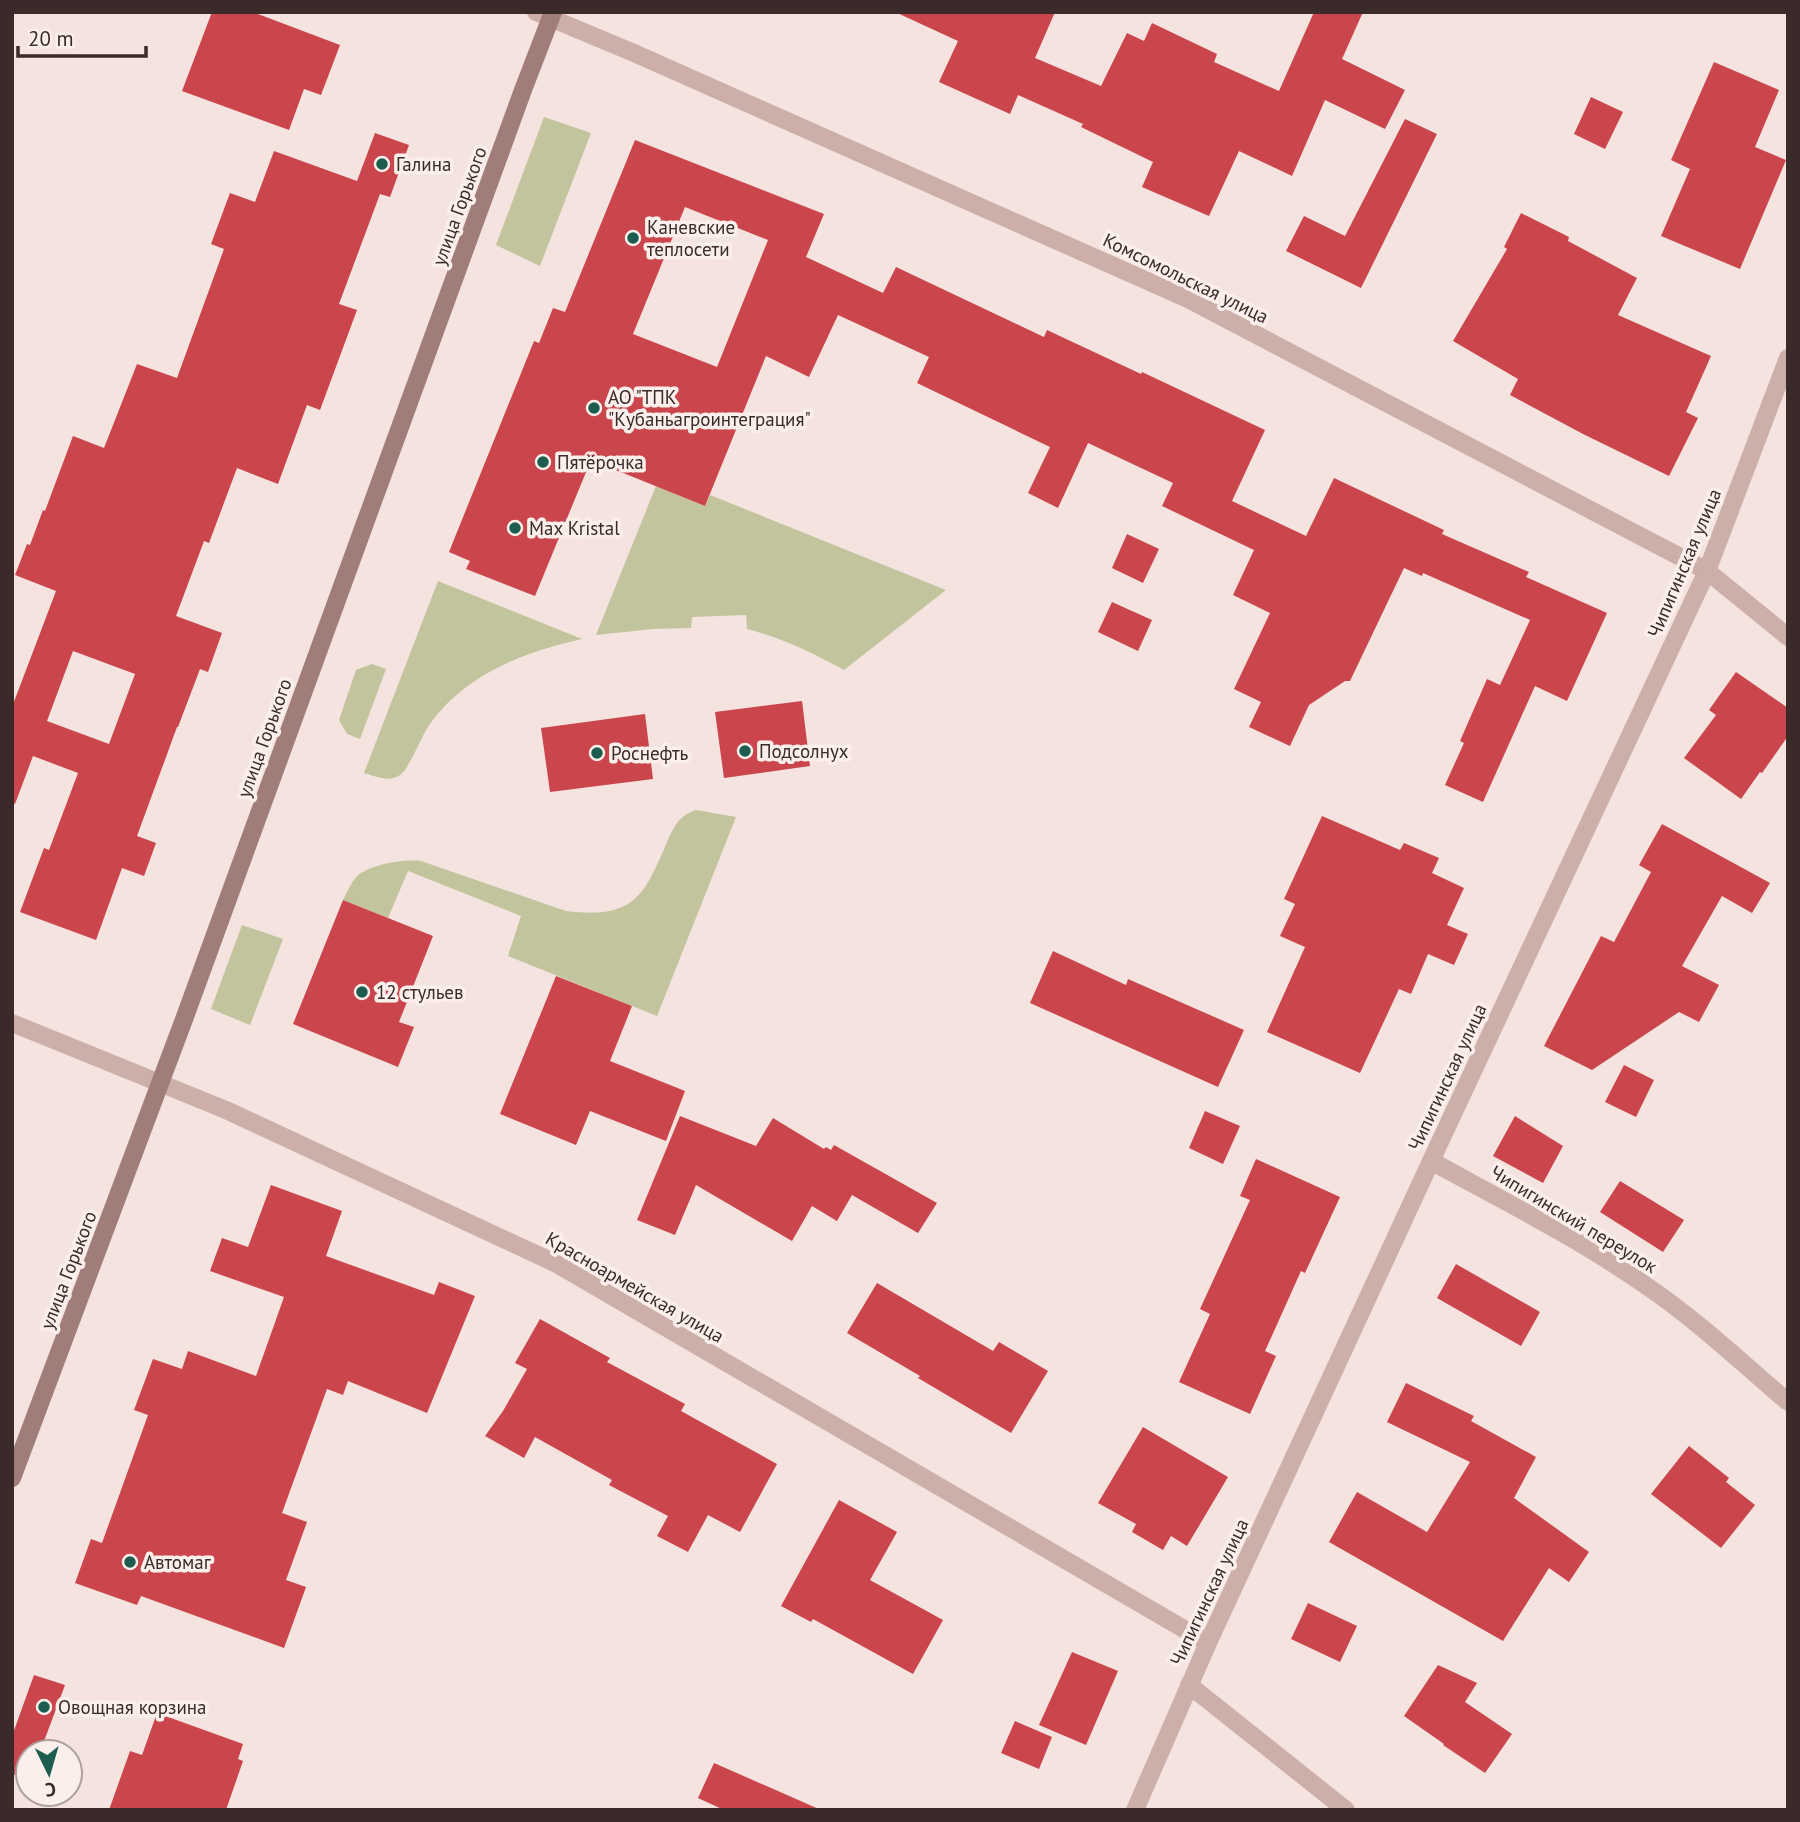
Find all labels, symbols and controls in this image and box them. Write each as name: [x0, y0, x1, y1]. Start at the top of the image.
scale bar: [18, 14, 145, 58]
text: 20 m: [28, 25, 74, 52]
street label: улица Горького: [426, 143, 492, 269]
place label: Галина: [396, 152, 451, 176]
marker: Галина: [374, 156, 390, 172]
place label: Каневские теплосети: [647, 215, 735, 261]
street label: Комсомольская улица: [1099, 228, 1273, 328]
marker: Каневские теплосети: [625, 230, 641, 246]
place label: АО "ТПК "Кубаньагроинтеграция": [608, 385, 811, 431]
marker: АО "ТПК "Кубаньагроинтеграция": [586, 400, 602, 416]
place label: Пятёрочка: [557, 450, 644, 474]
marker: Пятёрочка: [535, 454, 551, 470]
street label: Чипигинская улица: [1642, 485, 1726, 641]
place label: Max Kristal: [529, 516, 620, 540]
marker: Max Kristal: [507, 520, 523, 536]
street label: улица Горького: [231, 675, 297, 801]
place label: Подсолнух: [759, 739, 849, 763]
place label: Роснефть: [611, 741, 689, 765]
marker: Подсолнух: [737, 743, 753, 759]
marker: Роснефть: [589, 745, 605, 761]
place label: 12 стульев: [376, 980, 464, 1004]
marker: 12 стульев: [354, 984, 370, 1000]
street label: Чипигинская улица: [1402, 1000, 1492, 1154]
street label: Чипигинский переулок: [1486, 1160, 1662, 1278]
street label: улица Горького: [34, 1207, 102, 1333]
street label: Красноармейская улица: [542, 1226, 728, 1348]
street label: Чипигинская улица: [1164, 1515, 1254, 1669]
place label: Автомаг: [144, 1550, 212, 1574]
marker: Автомаг: [122, 1554, 138, 1570]
place label: Овощная корзина: [58, 1695, 207, 1719]
marker: Овощная корзина: [36, 1699, 52, 1715]
north arrow: [14, 1738, 84, 1808]
text: С: [44, 1778, 57, 1802]

